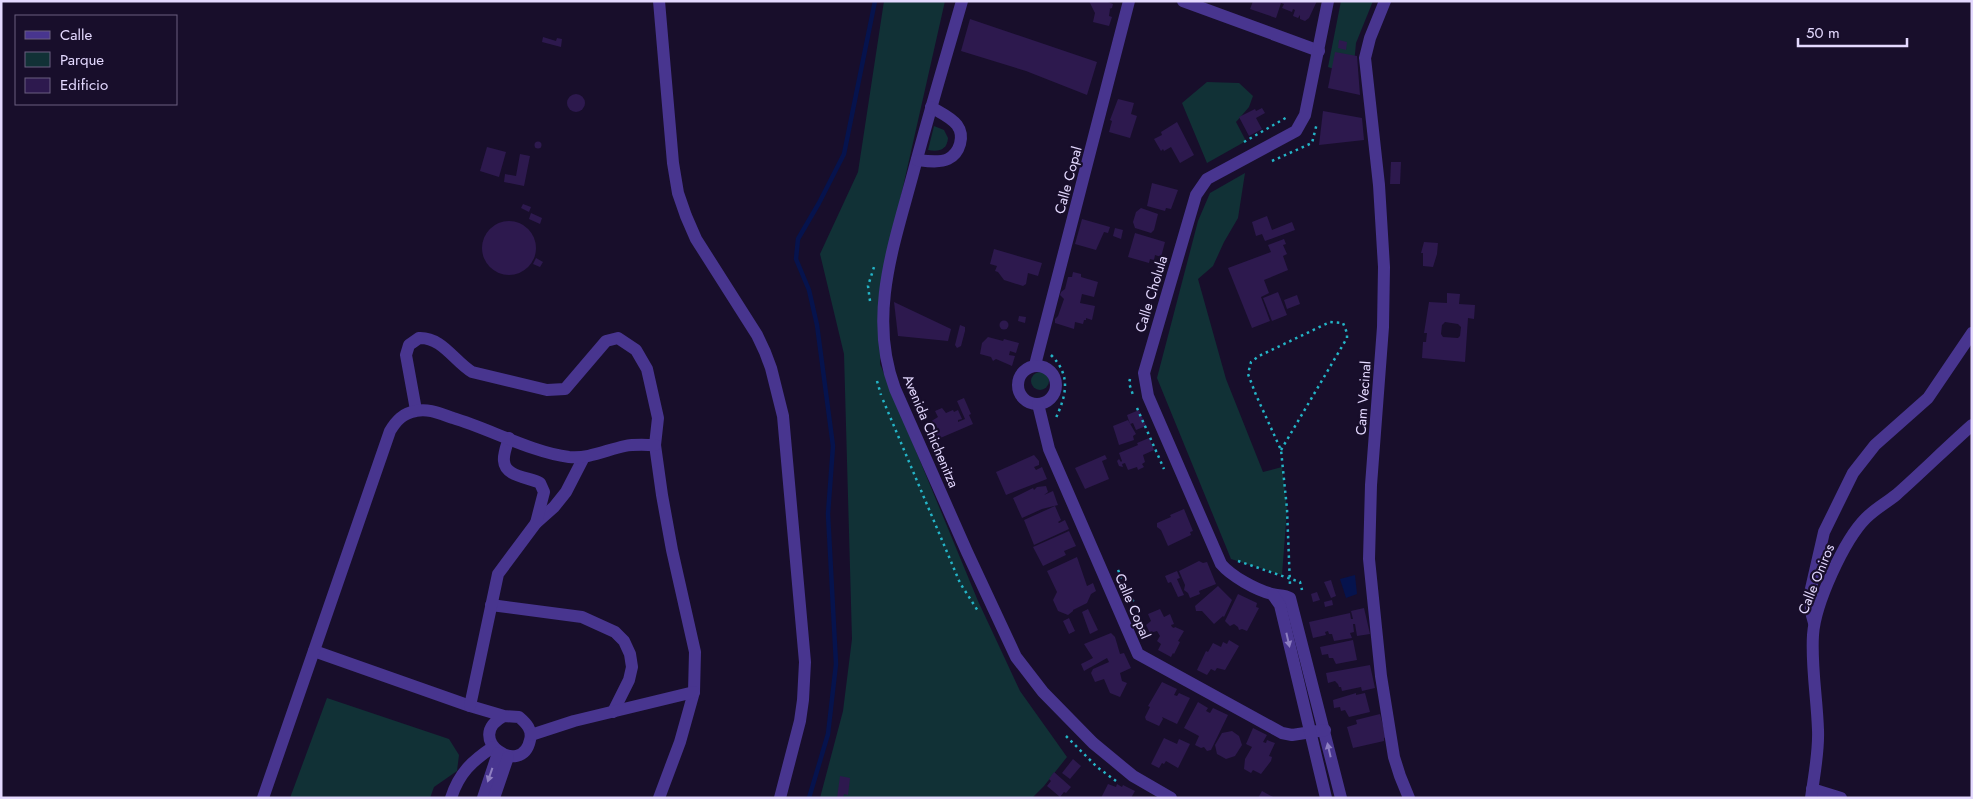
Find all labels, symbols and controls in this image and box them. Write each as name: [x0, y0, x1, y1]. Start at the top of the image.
legend: [15, 15, 178, 105]
scale bar: [1798, 15, 1907, 47]
text: 50 m: [1806, 22, 1840, 44]
text: Calle: [60, 24, 92, 46]
text: Parque: [60, 49, 104, 71]
text: Edificio: [60, 74, 108, 96]
street label: Calle Copal: [1049, 144, 1087, 216]
street label: Calle Cholula: [1130, 253, 1172, 335]
street label: Cam Vecinal: [1350, 360, 1376, 436]
street label: Avenida Chichenitza: [898, 371, 964, 491]
street label: Calle Oniros: [1793, 541, 1839, 617]
street label: Calle Copal: [1110, 570, 1156, 642]
one-way arrow: [1284, 633, 1292, 648]
one-way arrow: [1325, 743, 1333, 758]
one-way arrow: [486, 768, 494, 783]

